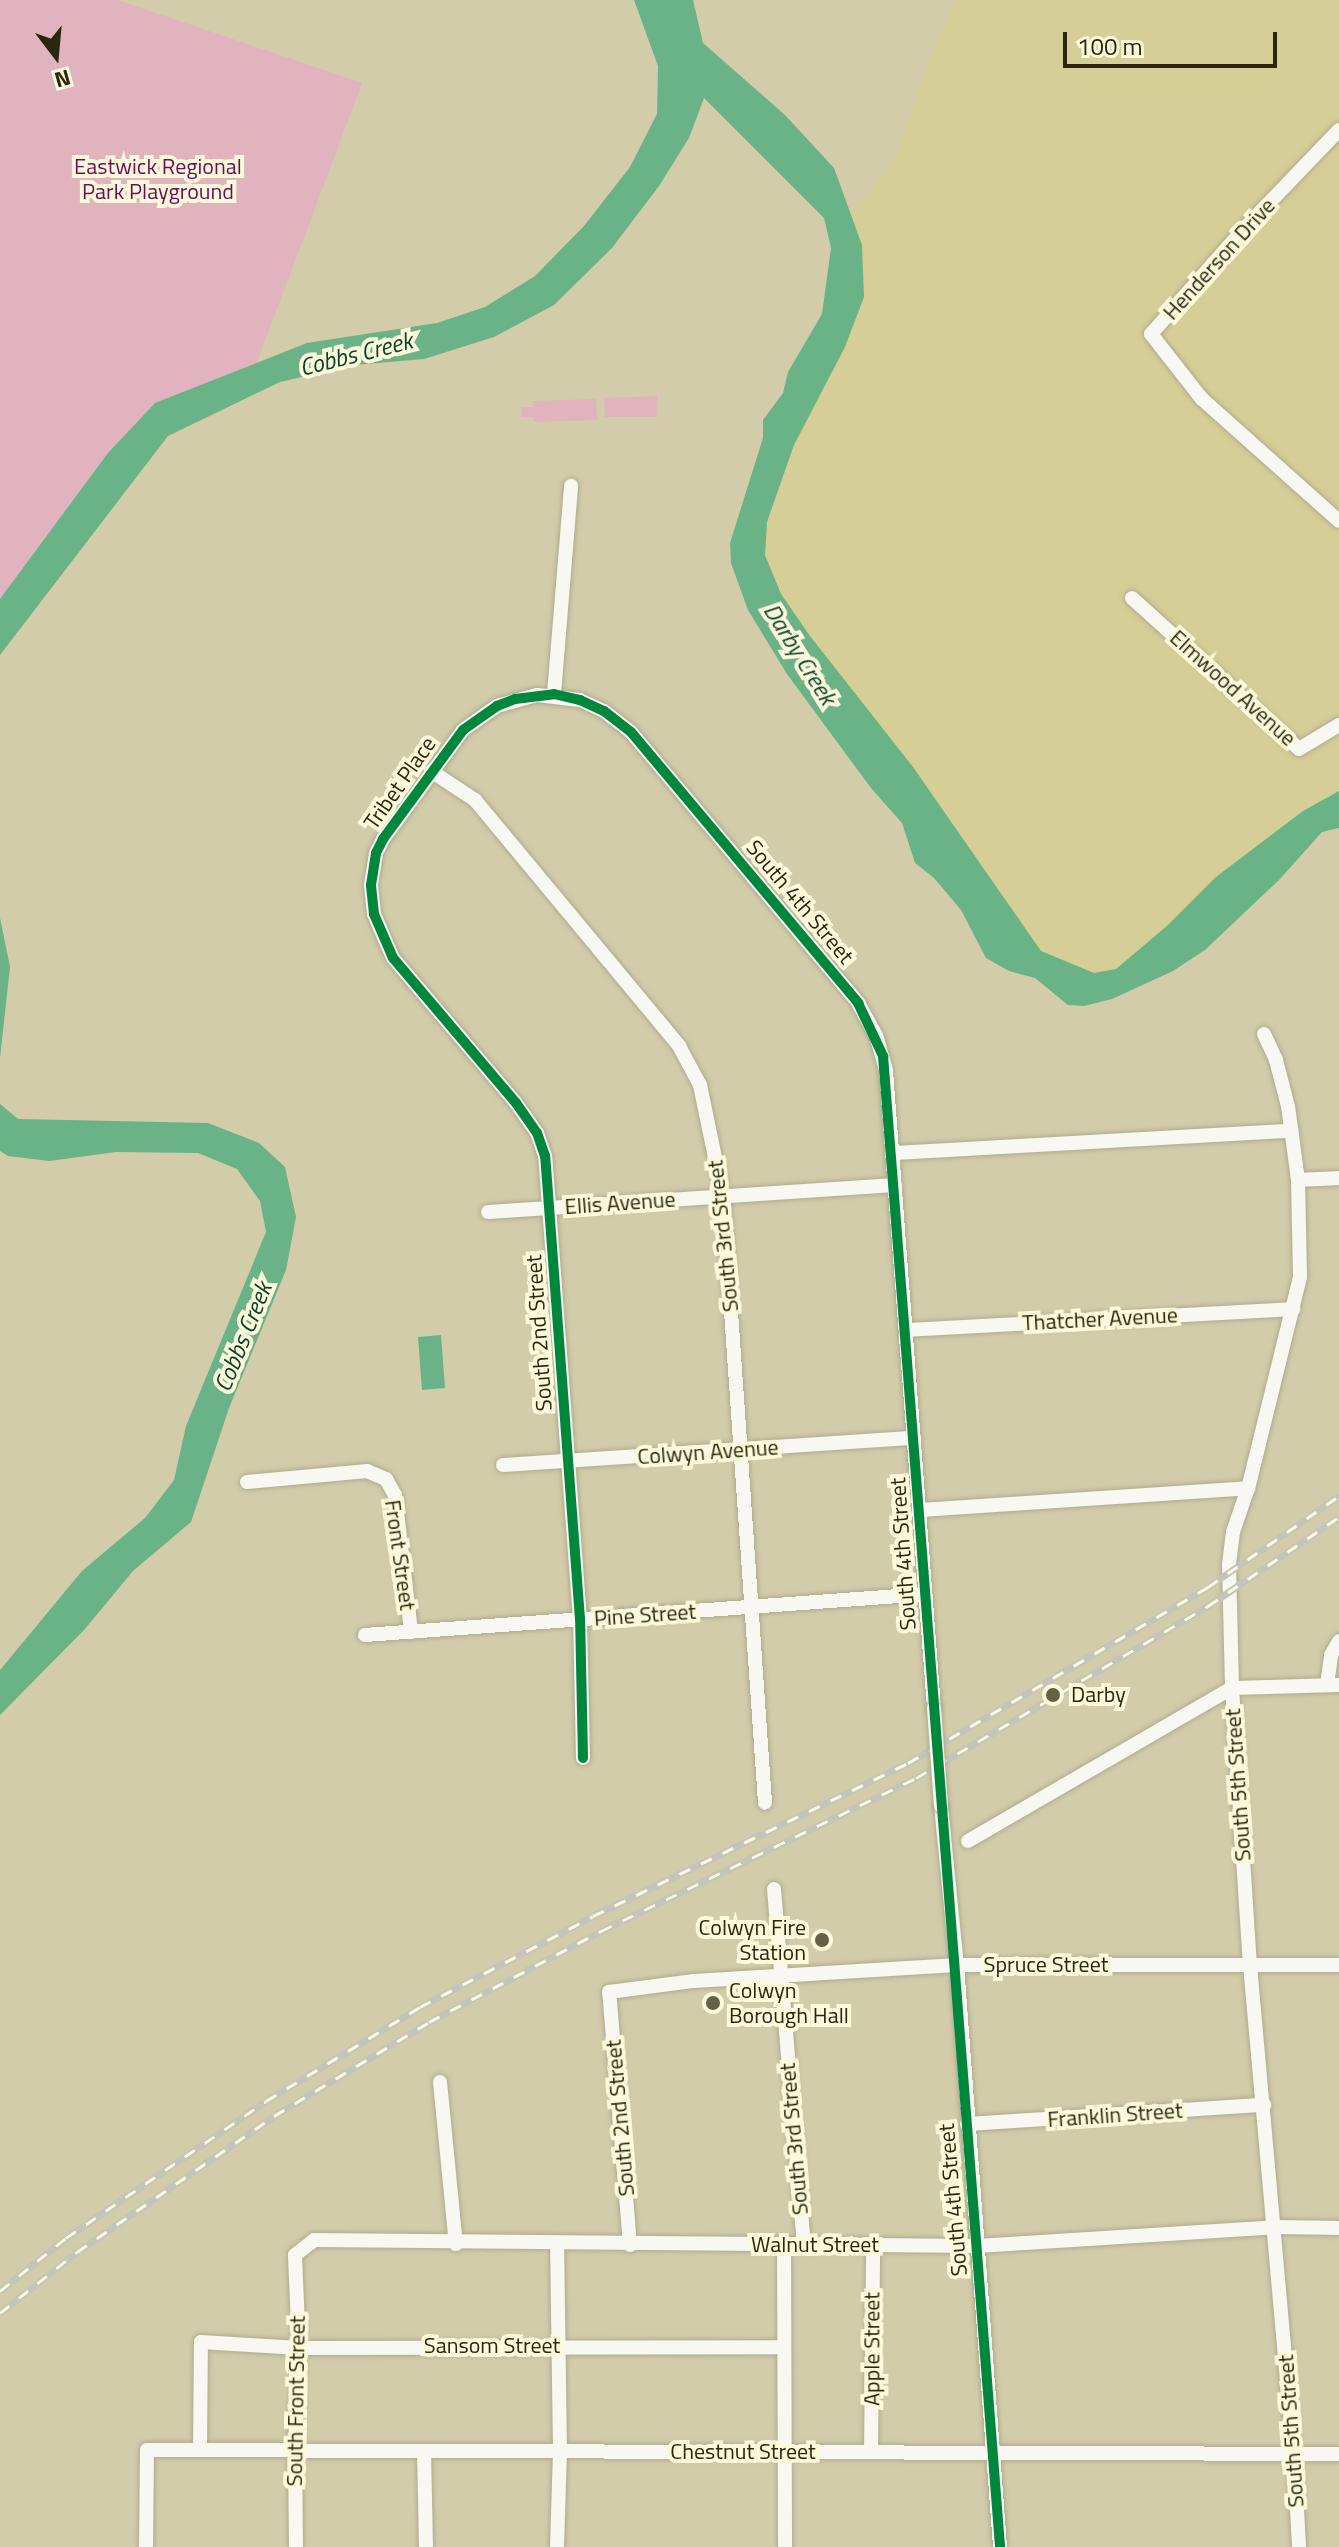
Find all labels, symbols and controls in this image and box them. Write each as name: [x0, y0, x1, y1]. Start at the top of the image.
north arrow: [16, 16, 96, 96]
scale bar: [1067, 16, 1281, 66]
text: 100 m: [1077, 28, 1143, 64]
text: N: [51, 61, 75, 98]
park label: Eastwick Regional Park Playground: [74, 153, 242, 204]
street label: Henderson Drive: [1157, 193, 1281, 325]
water label: Cobbs Creek: [297, 326, 415, 382]
water label: Darby Creek: [758, 598, 842, 710]
street label: Elmwood Avenue: [1164, 624, 1302, 752]
street label: Tribet Place: [358, 732, 442, 834]
street label: South 4th Street: [741, 835, 859, 969]
street label: South 3rd Street: [702, 1159, 744, 1313]
street label: Ellis Avenue: [564, 1186, 676, 1220]
street label: South 2nd Street: [520, 1254, 558, 1412]
water label: Cobbs Creek: [208, 1278, 278, 1396]
street label: Thatcher Avenue: [1021, 1302, 1179, 1336]
street label: Colwyn Avenue: [637, 1434, 779, 1470]
street label: South 4th Street: [884, 1477, 922, 1631]
street label: Front Street: [379, 1498, 421, 1612]
street label: Pine Street: [593, 1598, 697, 1632]
place label: Darby: [1071, 1682, 1126, 1708]
marker: Darby: [1042, 1684, 1064, 1706]
street label: South 5th Street: [1219, 1708, 1257, 1862]
place label: Colwyn Fire Station: [699, 1914, 806, 1966]
marker: Colwyn Fire Station: [813, 1931, 831, 1949]
street label: Spruce Street: [984, 1952, 1108, 1978]
place label: Colwyn Borough Hall: [729, 1977, 849, 2028]
marker: Colwyn Borough Hall: [704, 1994, 722, 2012]
street label: South 2nd Street: [600, 2039, 640, 2197]
street label: South 3rd Street: [774, 2062, 814, 2216]
street label: Franklin Street: [1047, 2097, 1183, 2133]
street label: South 4th Street: [933, 2123, 973, 2277]
street label: Walnut Street: [751, 2232, 879, 2258]
street label: Apple Street: [859, 2292, 885, 2406]
street label: South Front Street: [281, 2315, 311, 2487]
street label: Sansom Street: [424, 2333, 560, 2359]
street label: South 5th Street: [1272, 2354, 1310, 2508]
street label: Chestnut Street: [670, 2439, 816, 2465]

